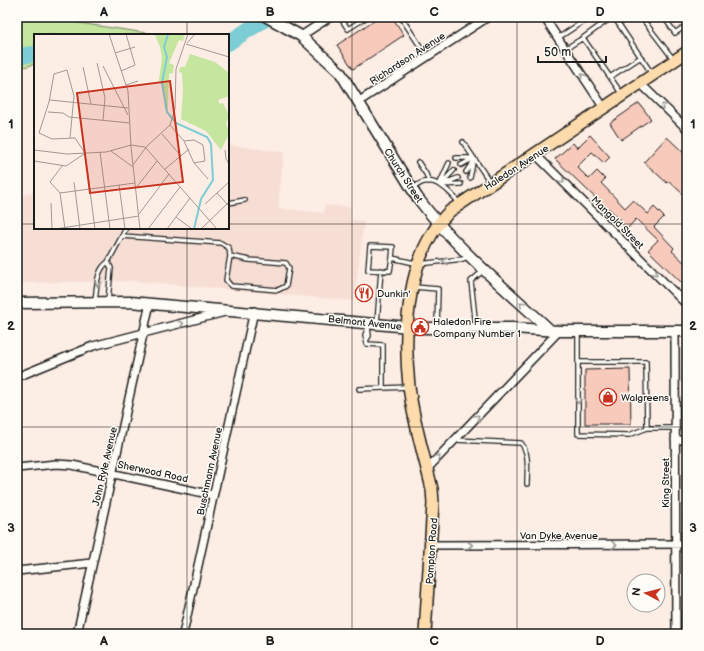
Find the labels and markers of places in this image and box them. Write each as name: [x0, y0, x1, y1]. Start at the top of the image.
restaurant icon: Dunkin': [354, 283, 374, 303]
place label: Dunkin': [377, 288, 410, 300]
place label: Haledon Fire Company Number 1: [433, 316, 521, 340]
public building icon: Haledon Fire Company Number 1: [410, 317, 430, 337]
shop icon: Walgreens: [598, 387, 618, 407]
place label: Walgreens: [621, 392, 669, 404]

